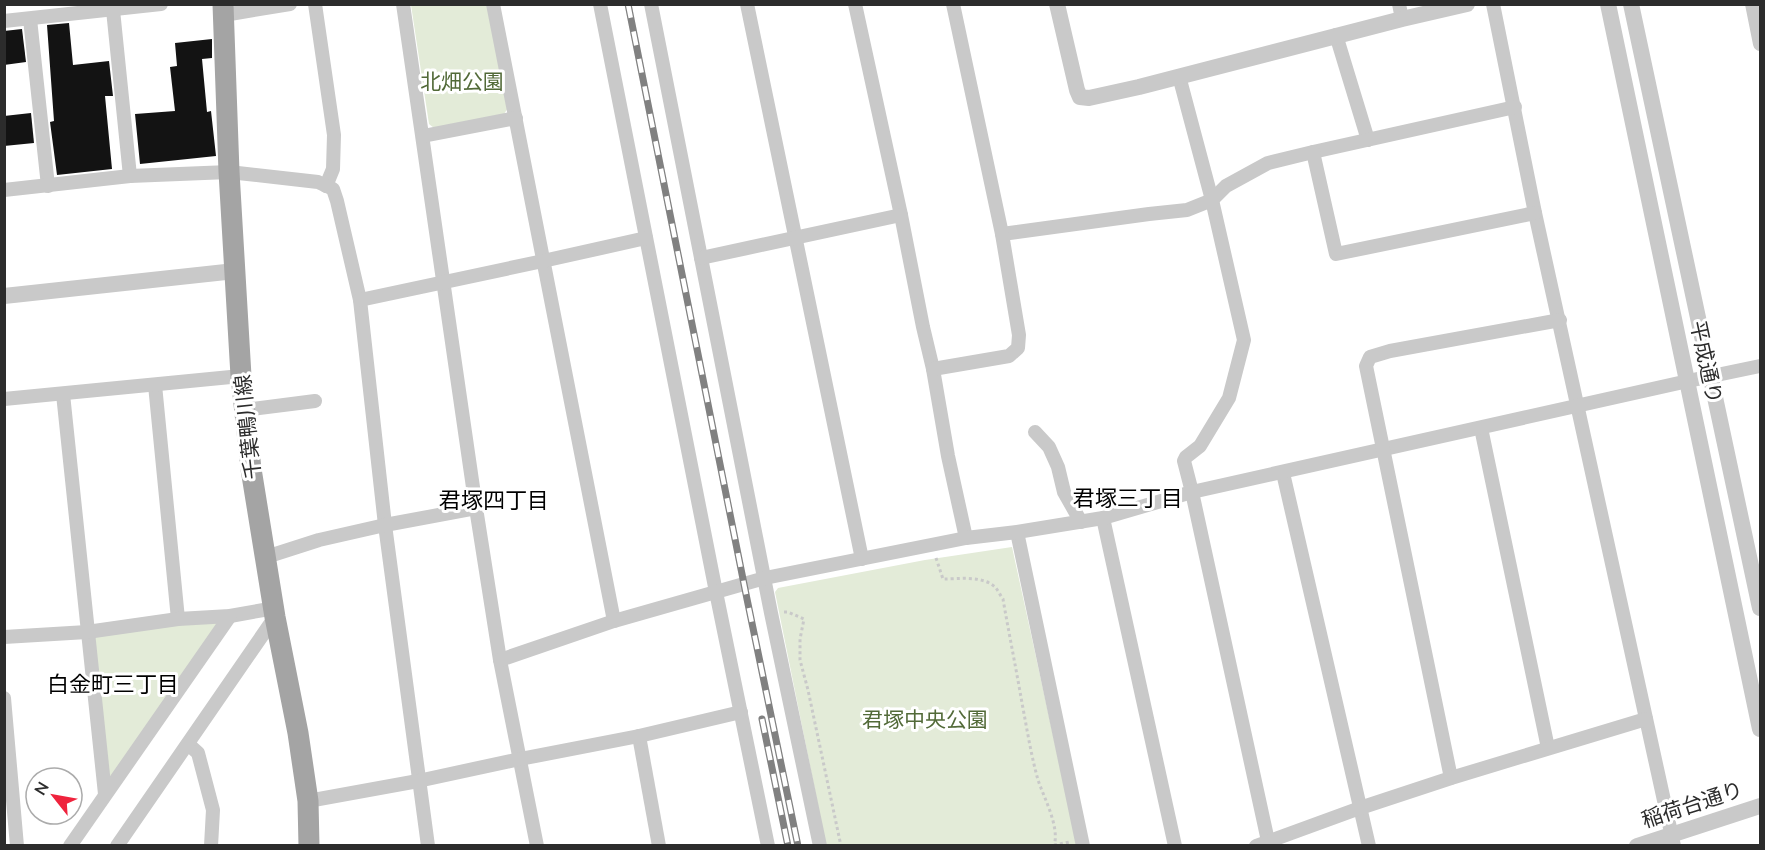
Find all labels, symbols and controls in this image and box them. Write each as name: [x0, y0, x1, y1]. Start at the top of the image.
park label: 北畑公園: [420, 68, 504, 94]
street label: 平成通り: [1686, 318, 1728, 406]
street label: 千葉鴨川線: [229, 373, 265, 481]
district label: 君塚三丁目: [1073, 484, 1183, 512]
district label: 君塚四丁目: [439, 486, 549, 514]
district label: 白金町三丁目: [47, 670, 179, 698]
park label: 君塚中央公園: [862, 706, 988, 732]
north arrow: [24, 766, 84, 826]
street label: 稲荷台通り: [1638, 775, 1746, 833]
text: N: [29, 778, 53, 799]

